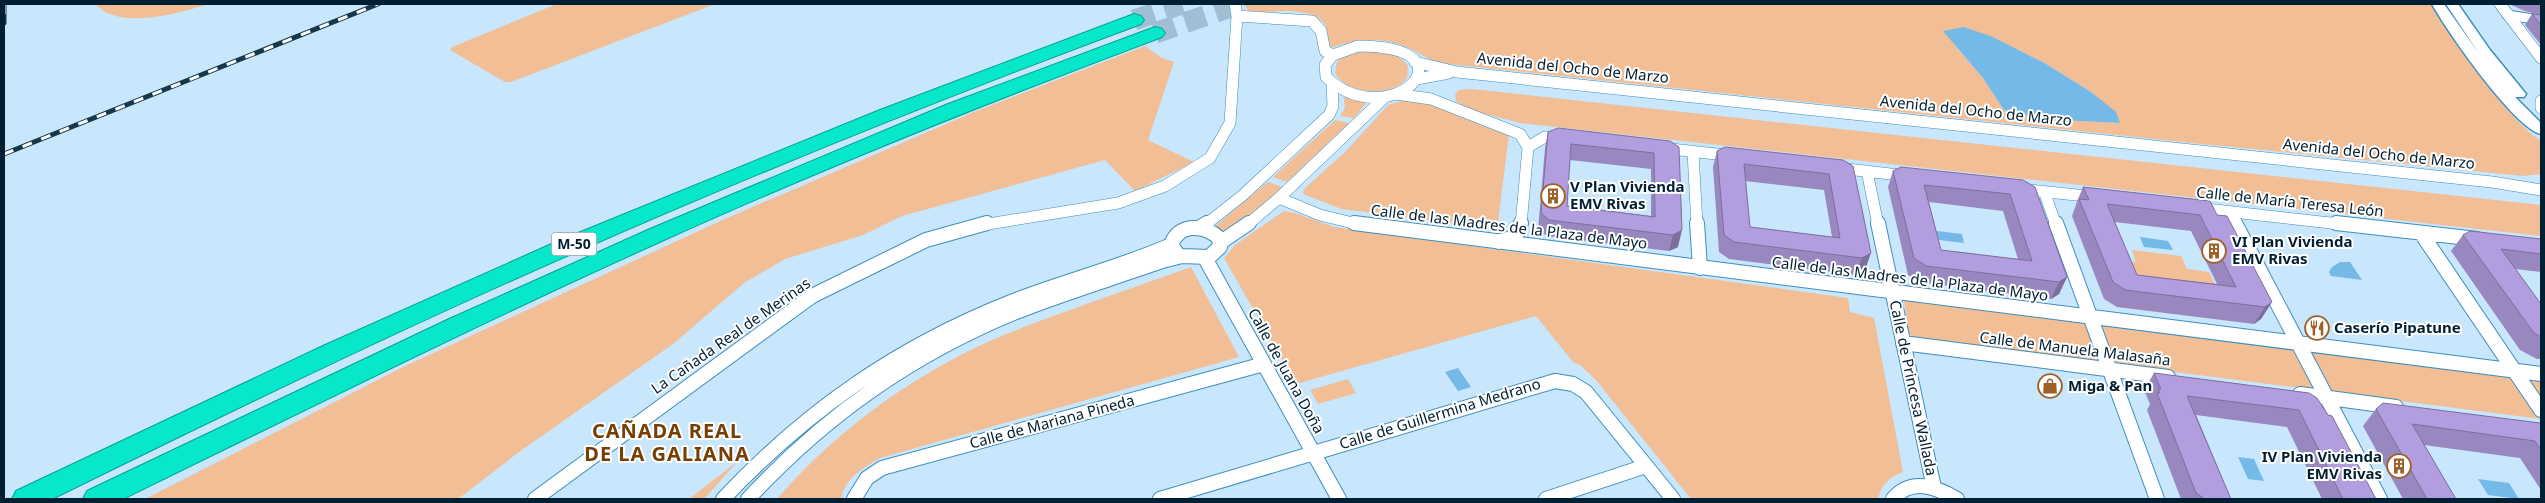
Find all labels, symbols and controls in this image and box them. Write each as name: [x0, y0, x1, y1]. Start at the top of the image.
street label: Avenida del Ocho de Marzo: [1476, 47, 1670, 87]
street label: Avenida del Ocho de Marzo: [1879, 90, 2073, 130]
street label: Avenida del Ocho de Marzo: [2282, 133, 2476, 173]
place label: V Plan Vivienda EMV Rivas: [1570, 176, 1685, 213]
street label: Calle de María Teresa León: [2195, 181, 2385, 221]
building icon: V Plan Vivienda EMV Rivas: [1540, 183, 1566, 209]
street label: Calle de las Madres de la Plaza de Mayo: [1370, 199, 1649, 253]
place label: VI Plan Vivienda EMV Rivas: [2232, 231, 2352, 268]
road number: M-50: [552, 232, 596, 255]
building icon: VI Plan Vivienda EMV Rivas: [2201, 238, 2227, 264]
street label: Calle de las Madres de la Plaza de Mayo: [1771, 251, 2050, 305]
street label: La Cañada Real de Merinas: [647, 273, 814, 398]
street label: Calle de Princesa Wallada: [1886, 298, 1942, 477]
street label: Calle de Juana Doña: [1244, 304, 1330, 437]
restaurant icon: Caserío Pipatune: [2304, 315, 2330, 341]
place label: Caserío Pipatune: [2334, 317, 2461, 337]
street label: Calle de Manuela Malasaña: [1978, 326, 2172, 370]
street label: Calle de Guillermina Medrano: [1337, 373, 1543, 453]
shop icon: Miga & Pan: [2037, 373, 2063, 399]
place label: Miga & Pan: [2068, 375, 2152, 395]
street label: Calle de Mariana Pineda: [967, 389, 1136, 453]
district label: CAÑADA REAL DE LA GALIANA: [584, 417, 750, 467]
place label: IV Plan Vivienda EMV Rivas: [2262, 446, 2382, 483]
building icon: IV Plan Vivienda EMV Rivas: [2386, 453, 2412, 479]

